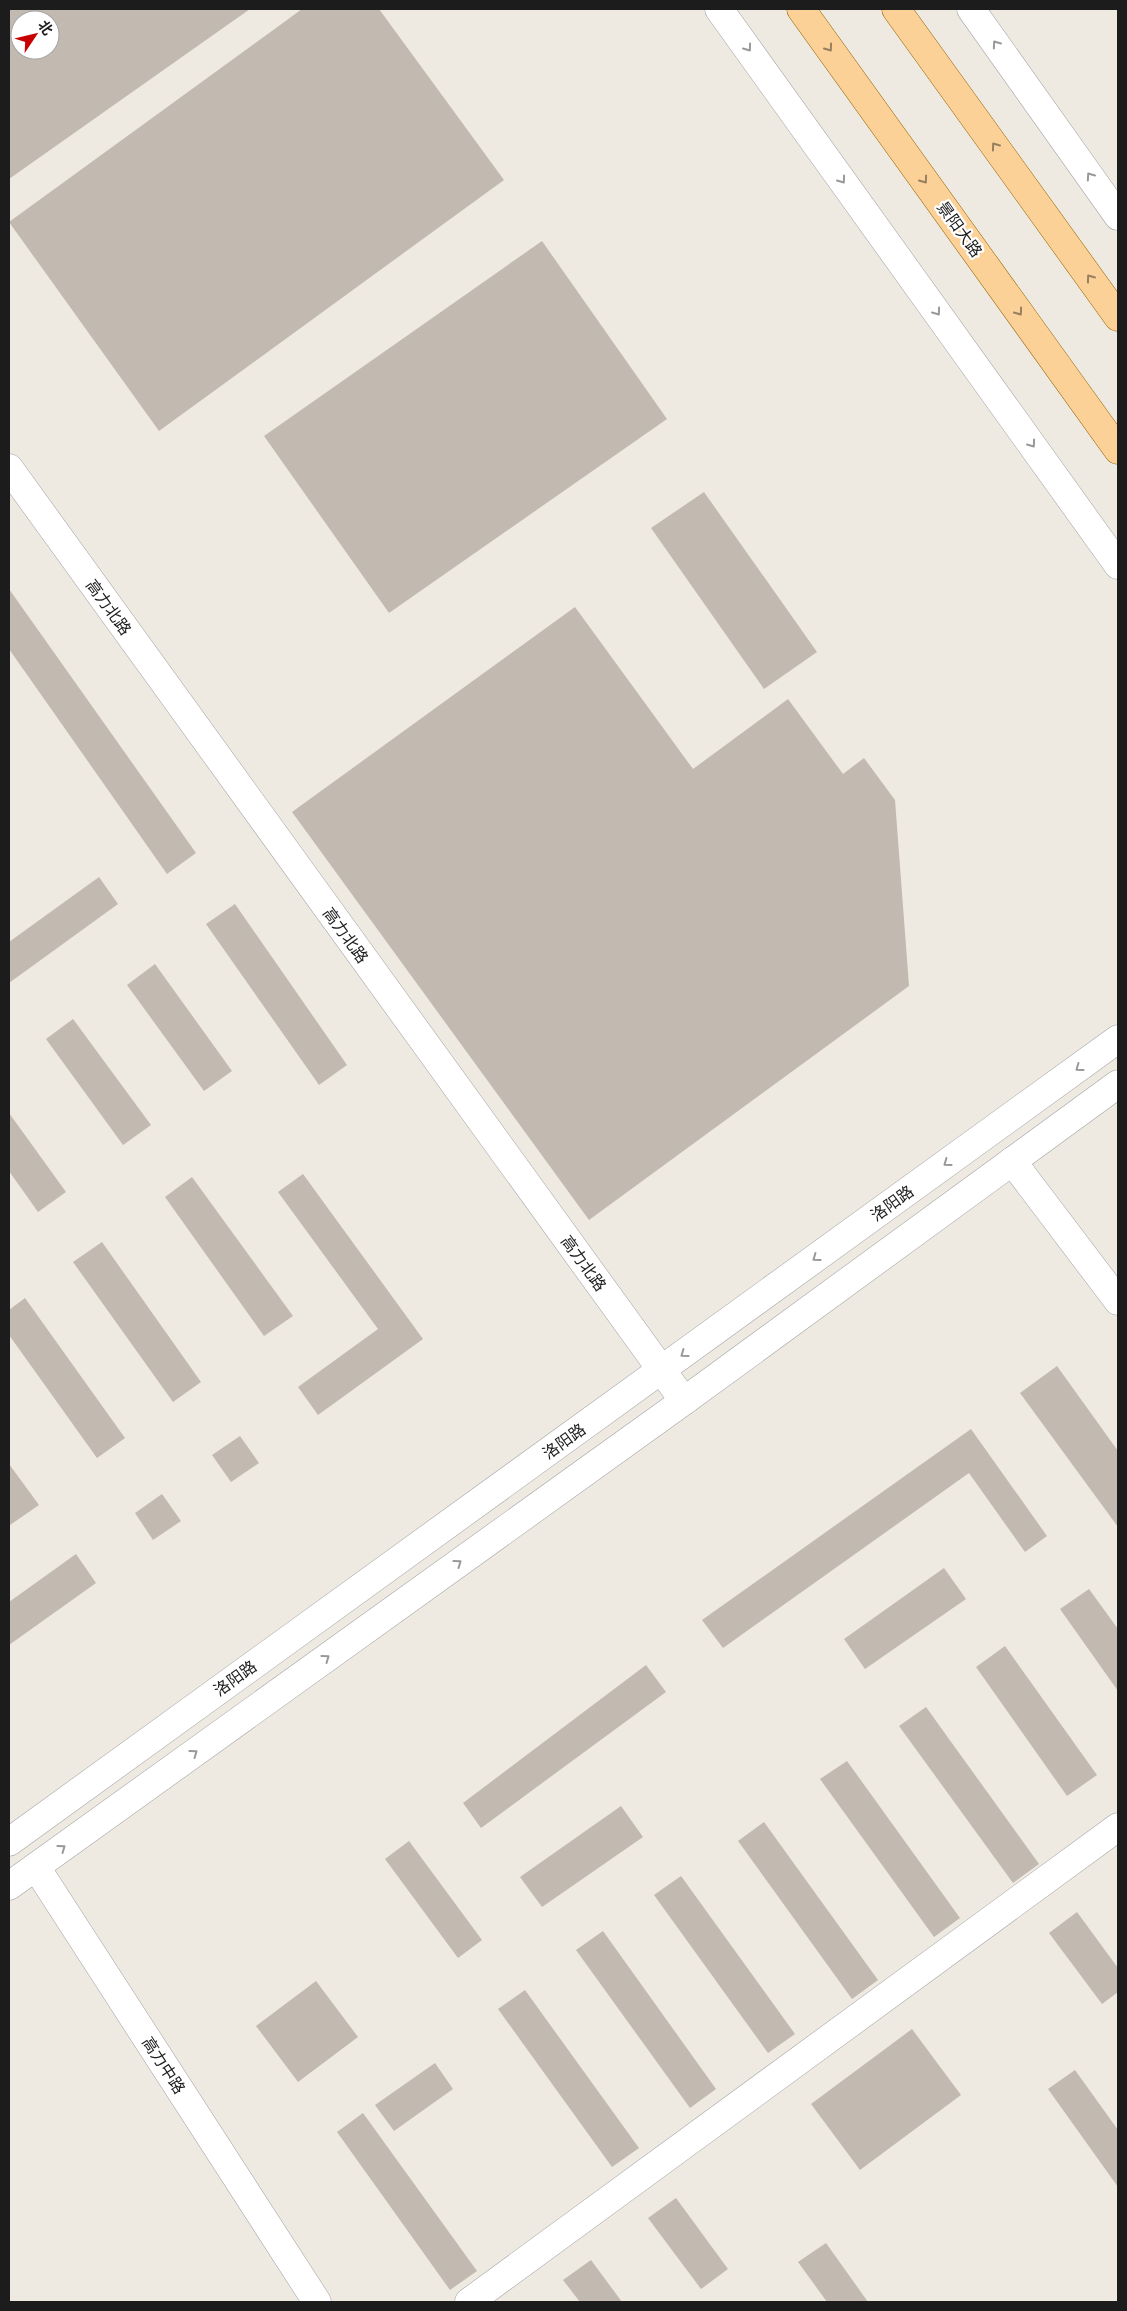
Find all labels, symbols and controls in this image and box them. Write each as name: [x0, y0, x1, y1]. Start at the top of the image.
north arrow: [10, 10, 60, 60]
text: 北: [34, 17, 56, 38]
one-way arrow: [993, 40, 1002, 50]
one-way arrow: [742, 42, 750, 51]
one-way arrow: [824, 42, 832, 51]
one-way arrow: [992, 142, 1001, 152]
one-way arrow: [1087, 172, 1096, 182]
one-way arrow: [836, 174, 845, 184]
one-way arrow: [918, 174, 927, 184]
street label: 景阳大路: [933, 198, 986, 261]
one-way arrow: [1087, 274, 1096, 284]
one-way arrow: [931, 306, 940, 316]
one-way arrow: [1013, 306, 1022, 316]
one-way arrow: [1026, 438, 1035, 448]
street label: 高力北路: [82, 576, 135, 639]
street label: 高力北路: [319, 904, 372, 967]
one-way arrow: [1076, 1062, 1085, 1070]
one-way arrow: [943, 1157, 953, 1166]
street label: 洛阳路: [867, 1182, 917, 1225]
street label: 高力北路: [557, 1232, 610, 1295]
one-way arrow: [812, 1252, 822, 1261]
one-way arrow: [680, 1348, 690, 1357]
street label: 洛阳路: [539, 1420, 589, 1463]
one-way arrow: [453, 1560, 462, 1569]
one-way arrow: [321, 1655, 330, 1664]
street label: 洛阳路: [210, 1657, 260, 1700]
one-way arrow: [189, 1750, 198, 1759]
one-way arrow: [57, 1845, 66, 1854]
street label: 高力中路: [138, 2033, 189, 2097]

